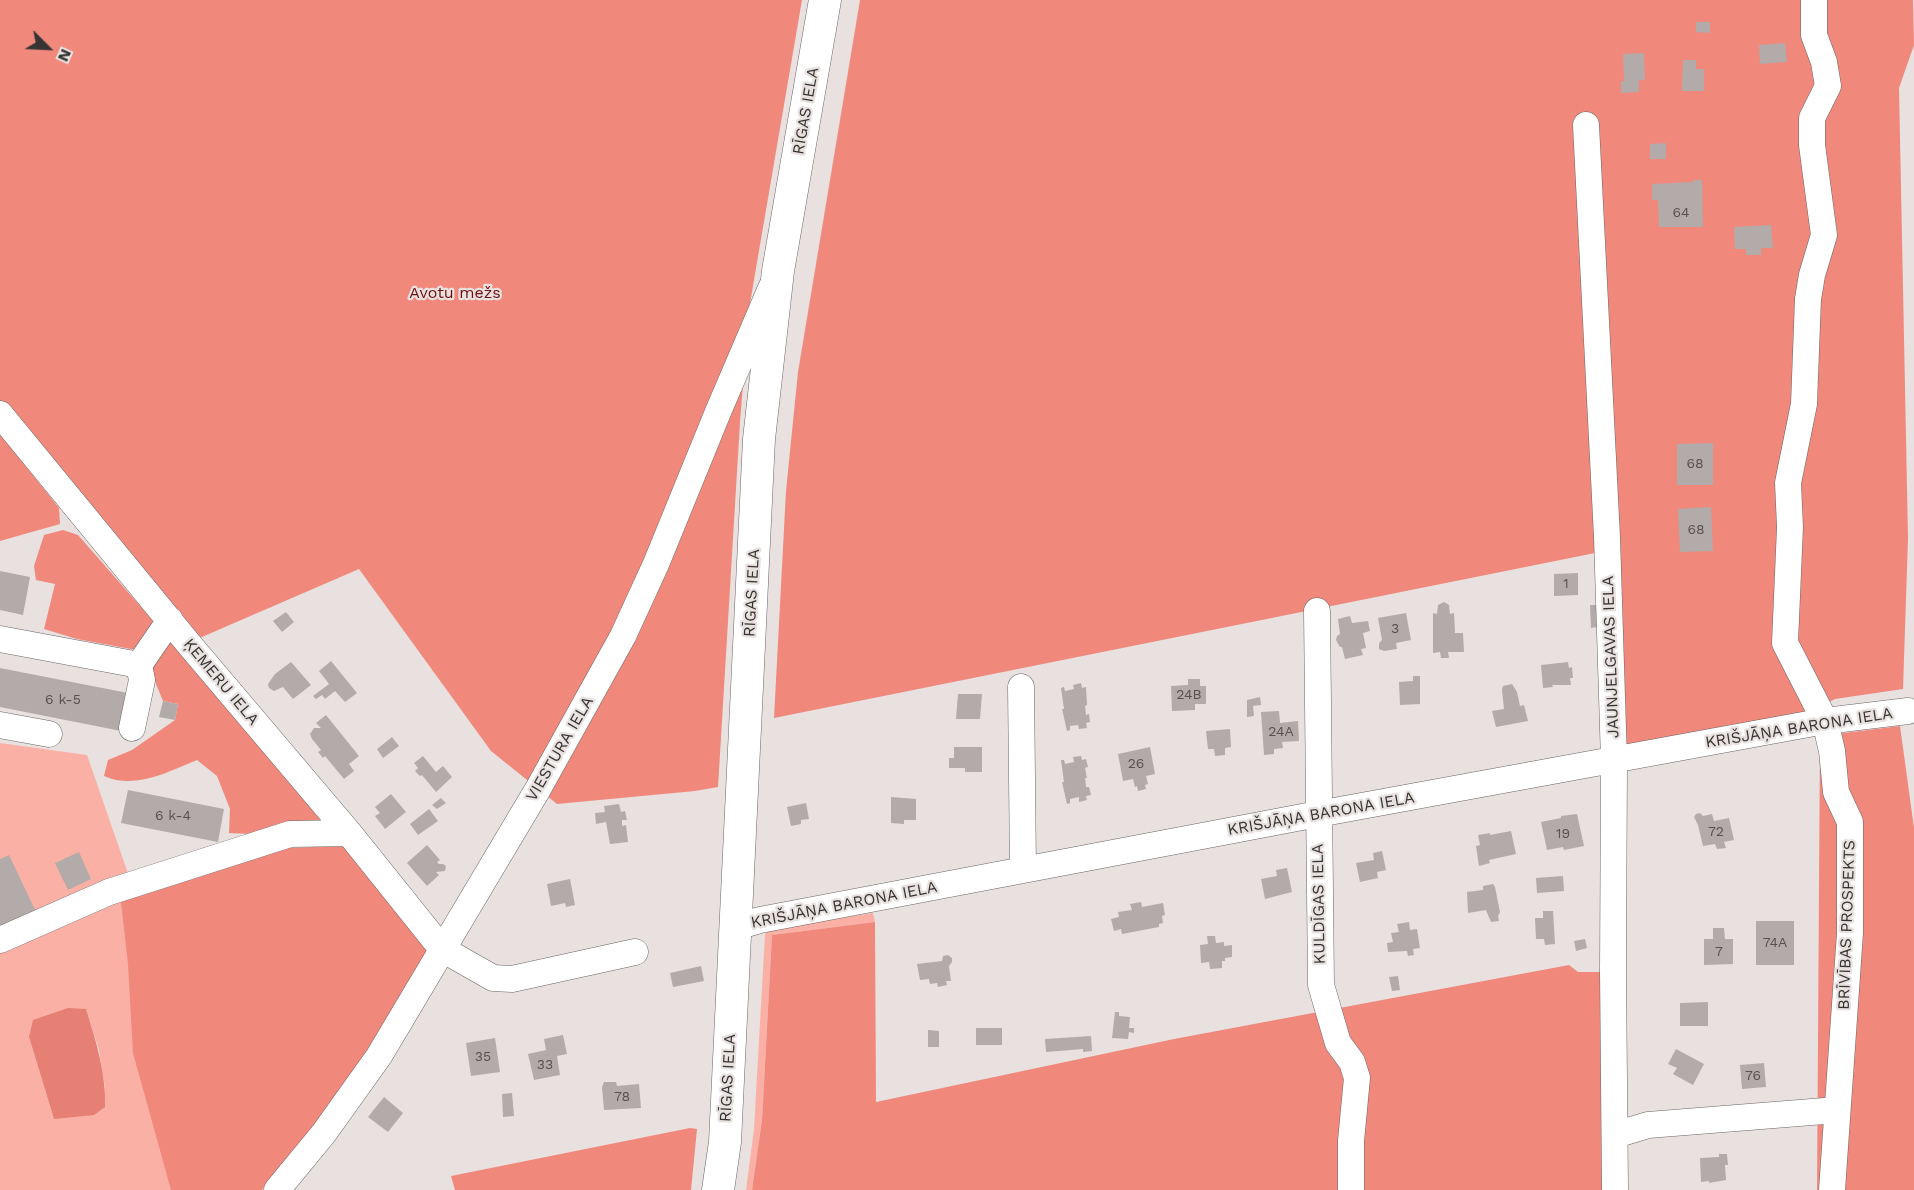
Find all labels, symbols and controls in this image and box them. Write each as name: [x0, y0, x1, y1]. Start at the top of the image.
north arrow: [18, 18, 78, 78]
text: N: [54, 46, 76, 65]
street label: RĪGAS IELA: [789, 66, 823, 156]
house number: 64: [1672, 205, 1690, 221]
park label: Avotu mežs: [409, 283, 501, 303]
house number: 68: [1686, 456, 1704, 472]
house number: 68: [1687, 522, 1705, 538]
street label: RĪGAS IELA: [740, 548, 764, 638]
house number: 1: [1563, 576, 1569, 592]
street label: JAUNJELGAVAS IELA: [1599, 576, 1623, 738]
house number: 3: [1391, 621, 1399, 637]
street label: ĶEMERU IELA: [179, 635, 263, 729]
house number: 24B: [1176, 687, 1202, 703]
house number: 6 k-5: [45, 692, 81, 708]
street label: VIESTURA IELA: [522, 693, 598, 805]
street label: KRIŠJĀŅA BARONA IELA: [1704, 704, 1894, 752]
house number: 24A: [1268, 724, 1294, 740]
house number: 26: [1128, 756, 1144, 772]
street label: KRIŠJĀŅA BARONA IELA: [1226, 788, 1416, 840]
house number: 6 k-4: [155, 808, 191, 824]
house number: 72: [1708, 824, 1724, 840]
house number: 19: [1556, 826, 1570, 842]
street label: BRĪVĪBAS PROSPEKTS: [1834, 840, 1860, 1010]
street label: KULDĪGAS IELA: [1308, 844, 1330, 964]
street label: KRIŠJĀŅA BARONA IELA: [749, 878, 939, 932]
house number: 74A: [1763, 935, 1787, 951]
house number: 7: [1715, 944, 1723, 960]
street label: RĪGAS IELA: [716, 1033, 740, 1123]
house number: 35: [475, 1049, 491, 1065]
house number: 33: [537, 1057, 553, 1073]
house number: 76: [1745, 1068, 1761, 1084]
house number: 78: [614, 1089, 630, 1105]

